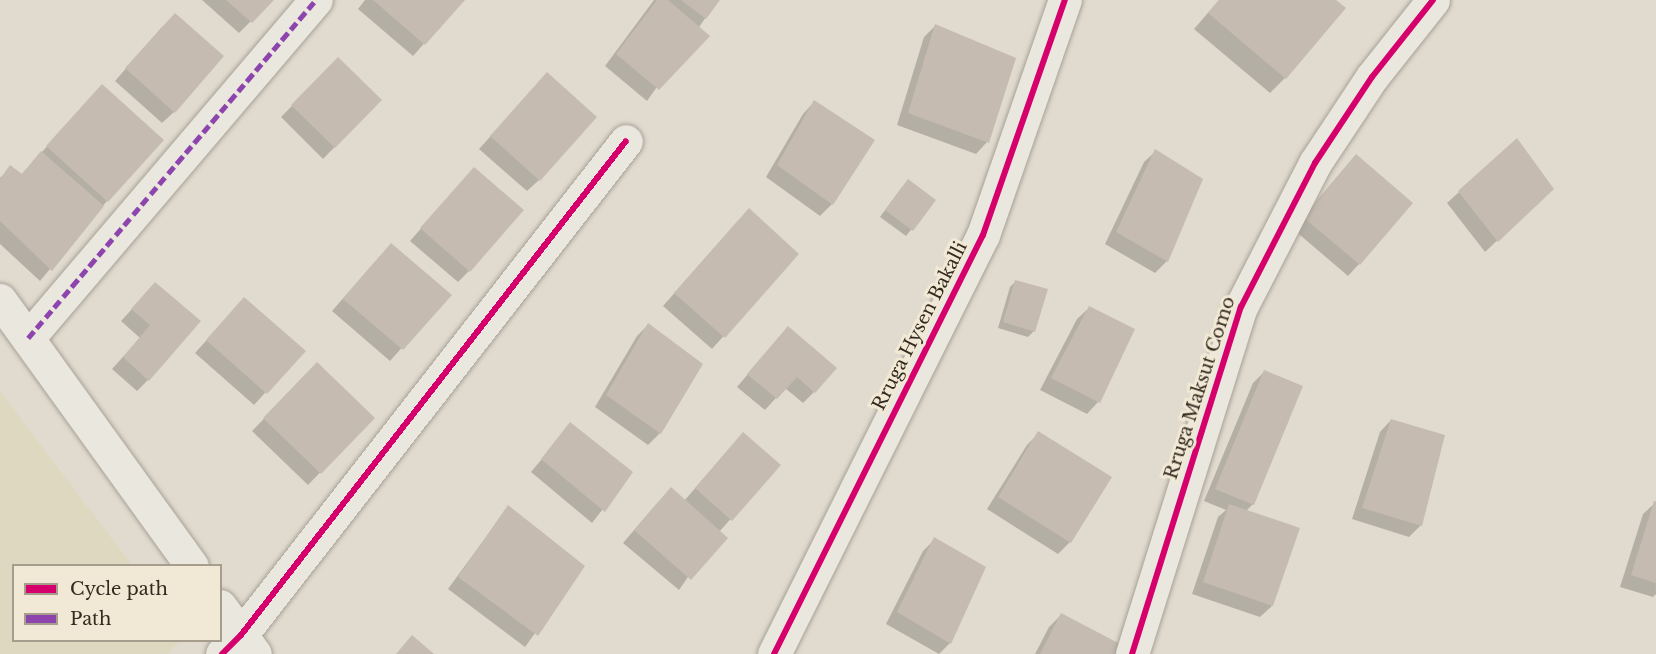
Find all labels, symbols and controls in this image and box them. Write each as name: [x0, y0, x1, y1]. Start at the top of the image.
street label: Rruga Hysen Bakalli: [868, 238, 972, 414]
street label: Rruga Maksut Como: [1160, 294, 1240, 482]
legend: [12, 564, 222, 642]
text: Cycle path: [70, 578, 168, 600]
text: Path: [70, 608, 111, 630]

